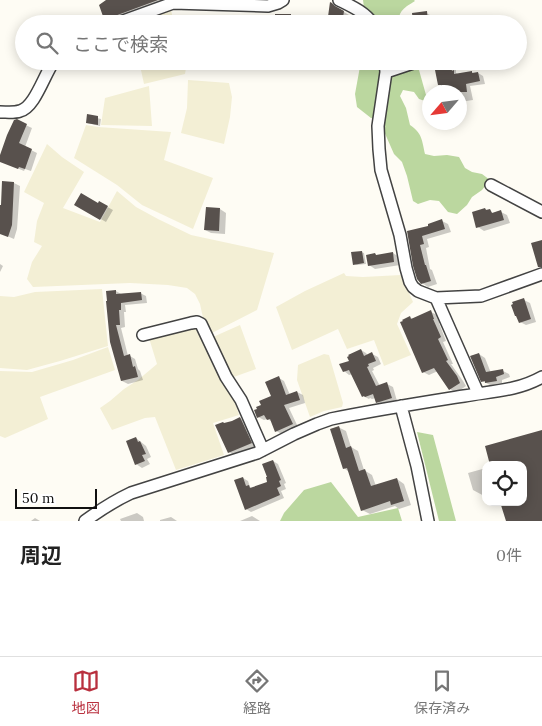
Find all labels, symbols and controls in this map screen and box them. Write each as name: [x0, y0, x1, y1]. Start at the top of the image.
search box: [15, 15, 527, 70]
icon: search: [33, 29, 61, 57]
text: ここで検索: [73, 32, 168, 56]
north arrow: [422, 85, 467, 130]
map controls: [482, 461, 527, 506]
button: locate: [482, 461, 527, 506]
scale bar: [15, 486, 98, 509]
text: 50 m: [22, 489, 55, 507]
text: 周辺: [20, 542, 62, 569]
text: 0件: [496, 545, 522, 565]
tab: 地図: [72, 667, 100, 717]
tab: 経路: [243, 667, 271, 717]
tab: 保存済み: [414, 667, 470, 717]

